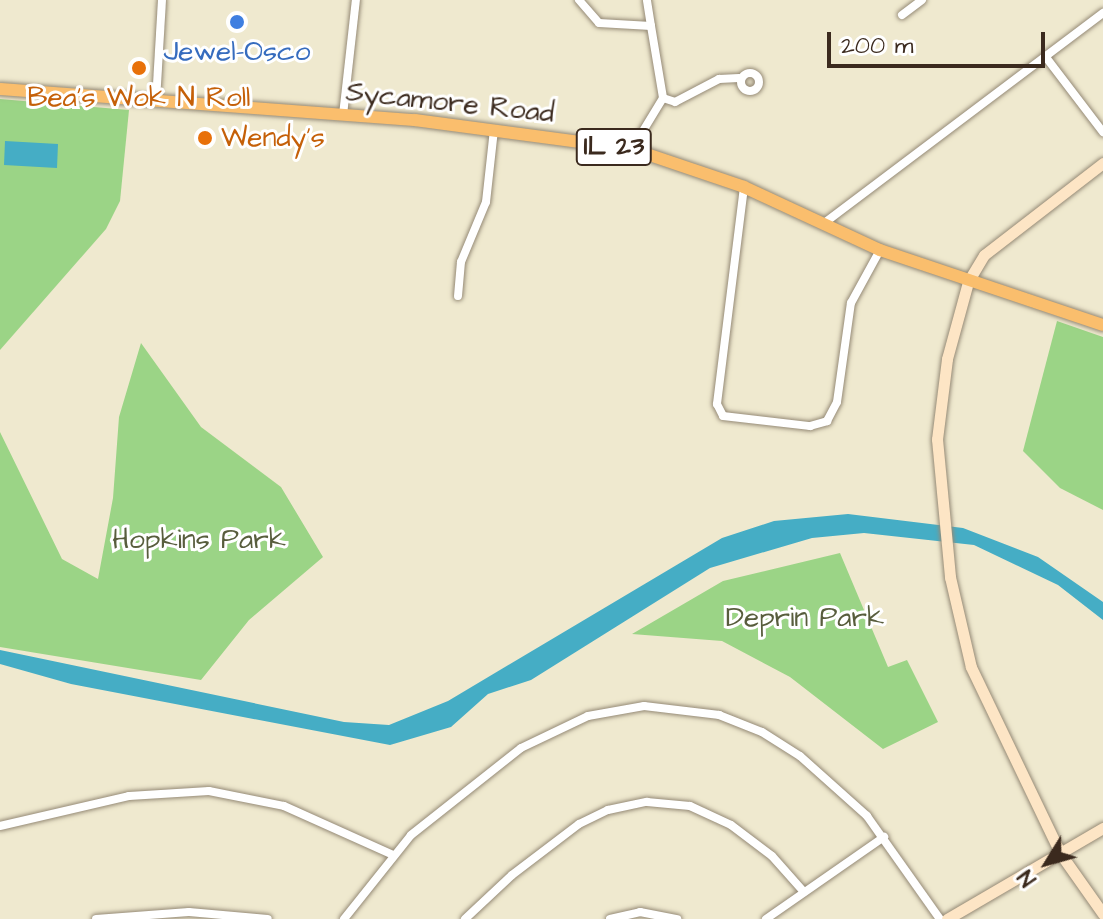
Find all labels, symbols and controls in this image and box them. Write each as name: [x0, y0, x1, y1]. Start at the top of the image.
marker: Jewel-Osco: [228, 13, 246, 31]
scale bar: [831, 16, 1049, 66]
text: 200 m: [841, 29, 913, 63]
place label: Jewel-Osco: [163, 35, 311, 69]
marker: Bea's Wok N Roll: [130, 59, 148, 77]
street label: Sycamore Road: [344, 75, 556, 131]
place label: Bea's Wok N Roll: [28, 81, 250, 115]
place label: Wendy's: [221, 121, 325, 155]
road number: IL 23: [574, 125, 654, 169]
marker: Wendy's: [196, 129, 214, 147]
park label: Hopkins Park: [112, 523, 286, 557]
park label: Deprin Park: [726, 601, 884, 635]
north arrow: [1007, 823, 1087, 903]
text: N: [1011, 863, 1044, 893]

